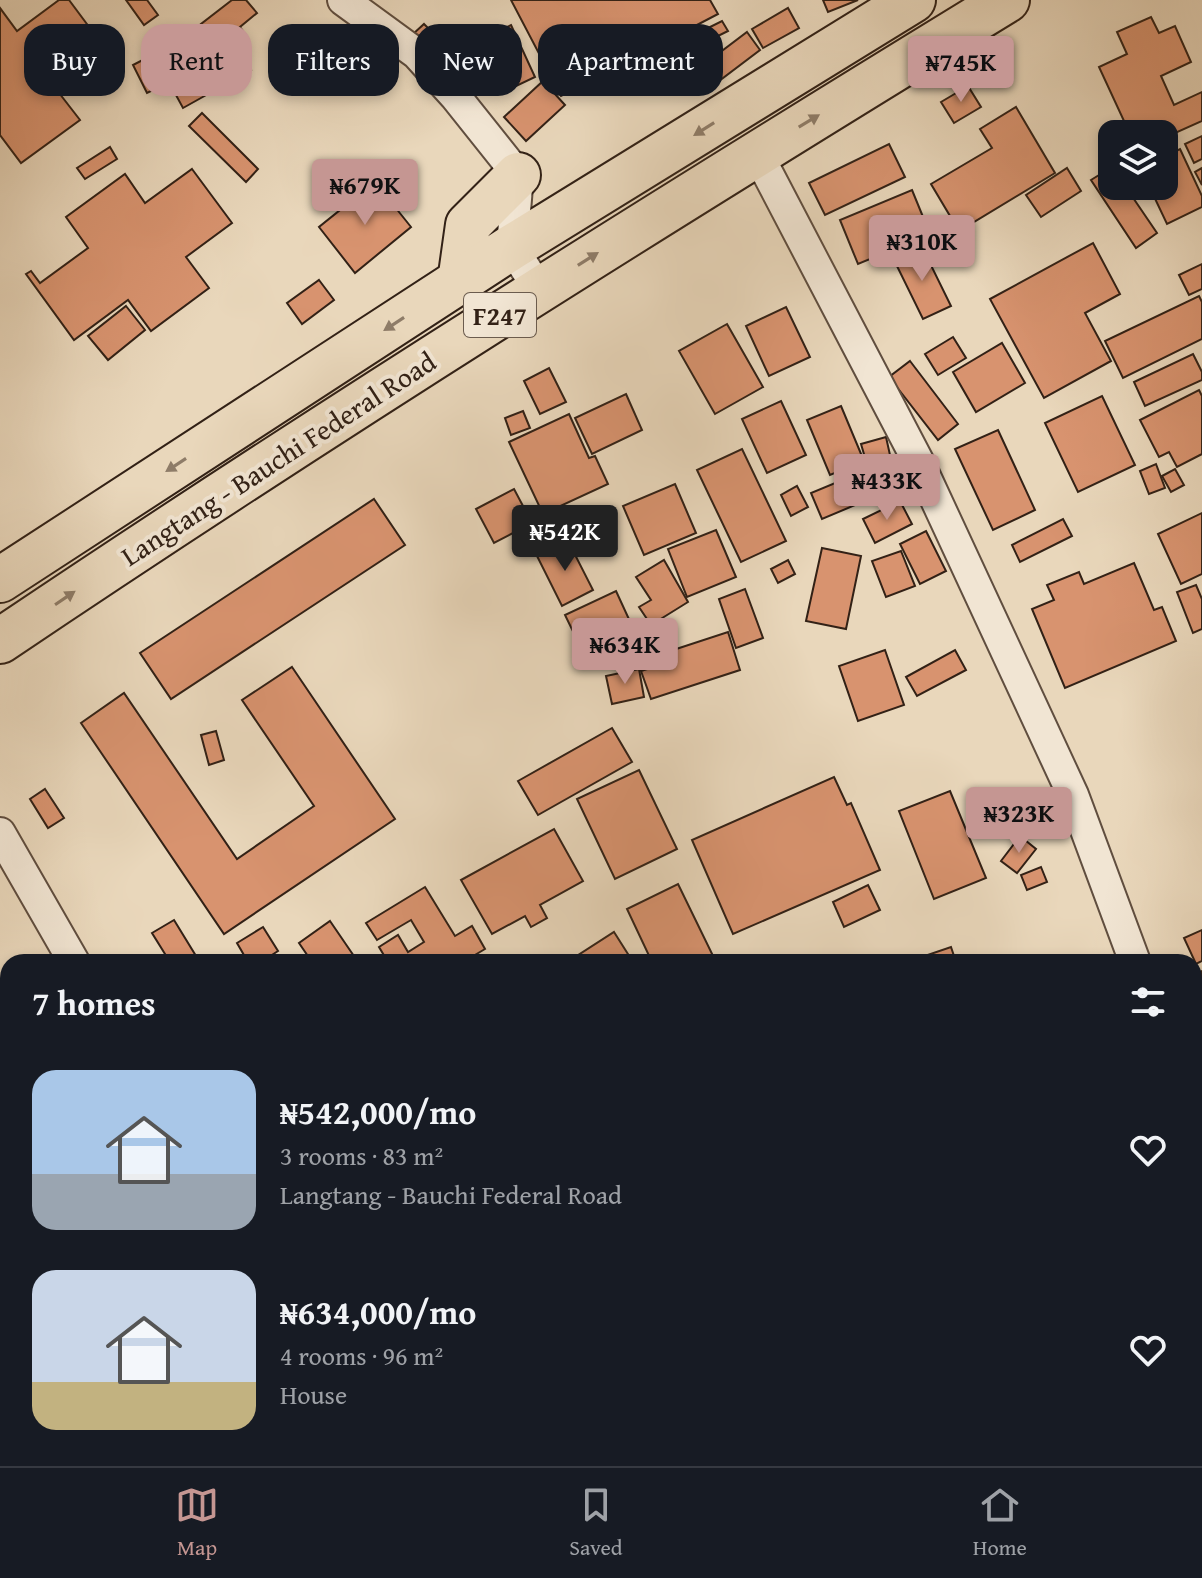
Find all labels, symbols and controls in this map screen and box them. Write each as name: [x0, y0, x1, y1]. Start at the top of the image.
chip: Buy: [24, 24, 125, 96]
chip: Rent: [141, 24, 252, 96]
chip: Filters: [268, 24, 399, 96]
chip: New: [415, 24, 522, 96]
chip: Apartment: [538, 24, 723, 96]
pin: ₦745K: [905, 36, 1017, 104]
text: ₦745K: [926, 42, 996, 81]
one-way arrow: [798, 114, 820, 128]
map controls: [1098, 120, 1178, 200]
button: layers: [1098, 120, 1178, 200]
one-way arrow: [693, 121, 715, 135]
pin: ₦679K: [309, 159, 421, 227]
text: ₦679K: [330, 165, 400, 204]
pin: ₦310K: [866, 215, 978, 283]
text: ₦310K: [887, 221, 957, 260]
one-way arrow: [578, 251, 599, 266]
road number: F247: [464, 293, 536, 337]
one-way arrow: [383, 317, 405, 331]
street label: Langtang - Bauchi Federal Road: [112, 341, 444, 575]
pin: ₦433K: [831, 454, 943, 522]
one-way arrow: [165, 458, 187, 472]
text: ₦433K: [852, 460, 922, 499]
pin: ₦542K: [509, 505, 621, 573]
text: ₦542K: [530, 511, 600, 550]
one-way arrow: [54, 591, 75, 606]
pin: ₦634K: [569, 618, 681, 686]
text: ₦634K: [590, 624, 660, 663]
pin: ₦323K: [963, 787, 1075, 855]
text: ₦323K: [984, 793, 1054, 832]
text: 7 homes: [32, 978, 156, 1027]
icon: filters: [1126, 980, 1170, 1024]
text: ₦542,000/mo: [280, 1087, 476, 1136]
icon: home: [96, 1102, 192, 1198]
icon: heart: [1126, 1128, 1170, 1172]
text: 3 rooms · 83 m²: [280, 1136, 443, 1175]
text: Langtang - Bauchi Federal Road: [280, 1175, 622, 1214]
text: ₦634,000/mo: [280, 1287, 476, 1336]
icon: home: [96, 1302, 192, 1398]
icon: heart: [1126, 1328, 1170, 1372]
text: 4 rooms · 96 m²: [280, 1336, 443, 1375]
text: House: [280, 1375, 347, 1414]
tab: Map: [175, 1483, 219, 1563]
tab: Saved: [569, 1483, 623, 1563]
tab: Home: [973, 1483, 1027, 1563]

